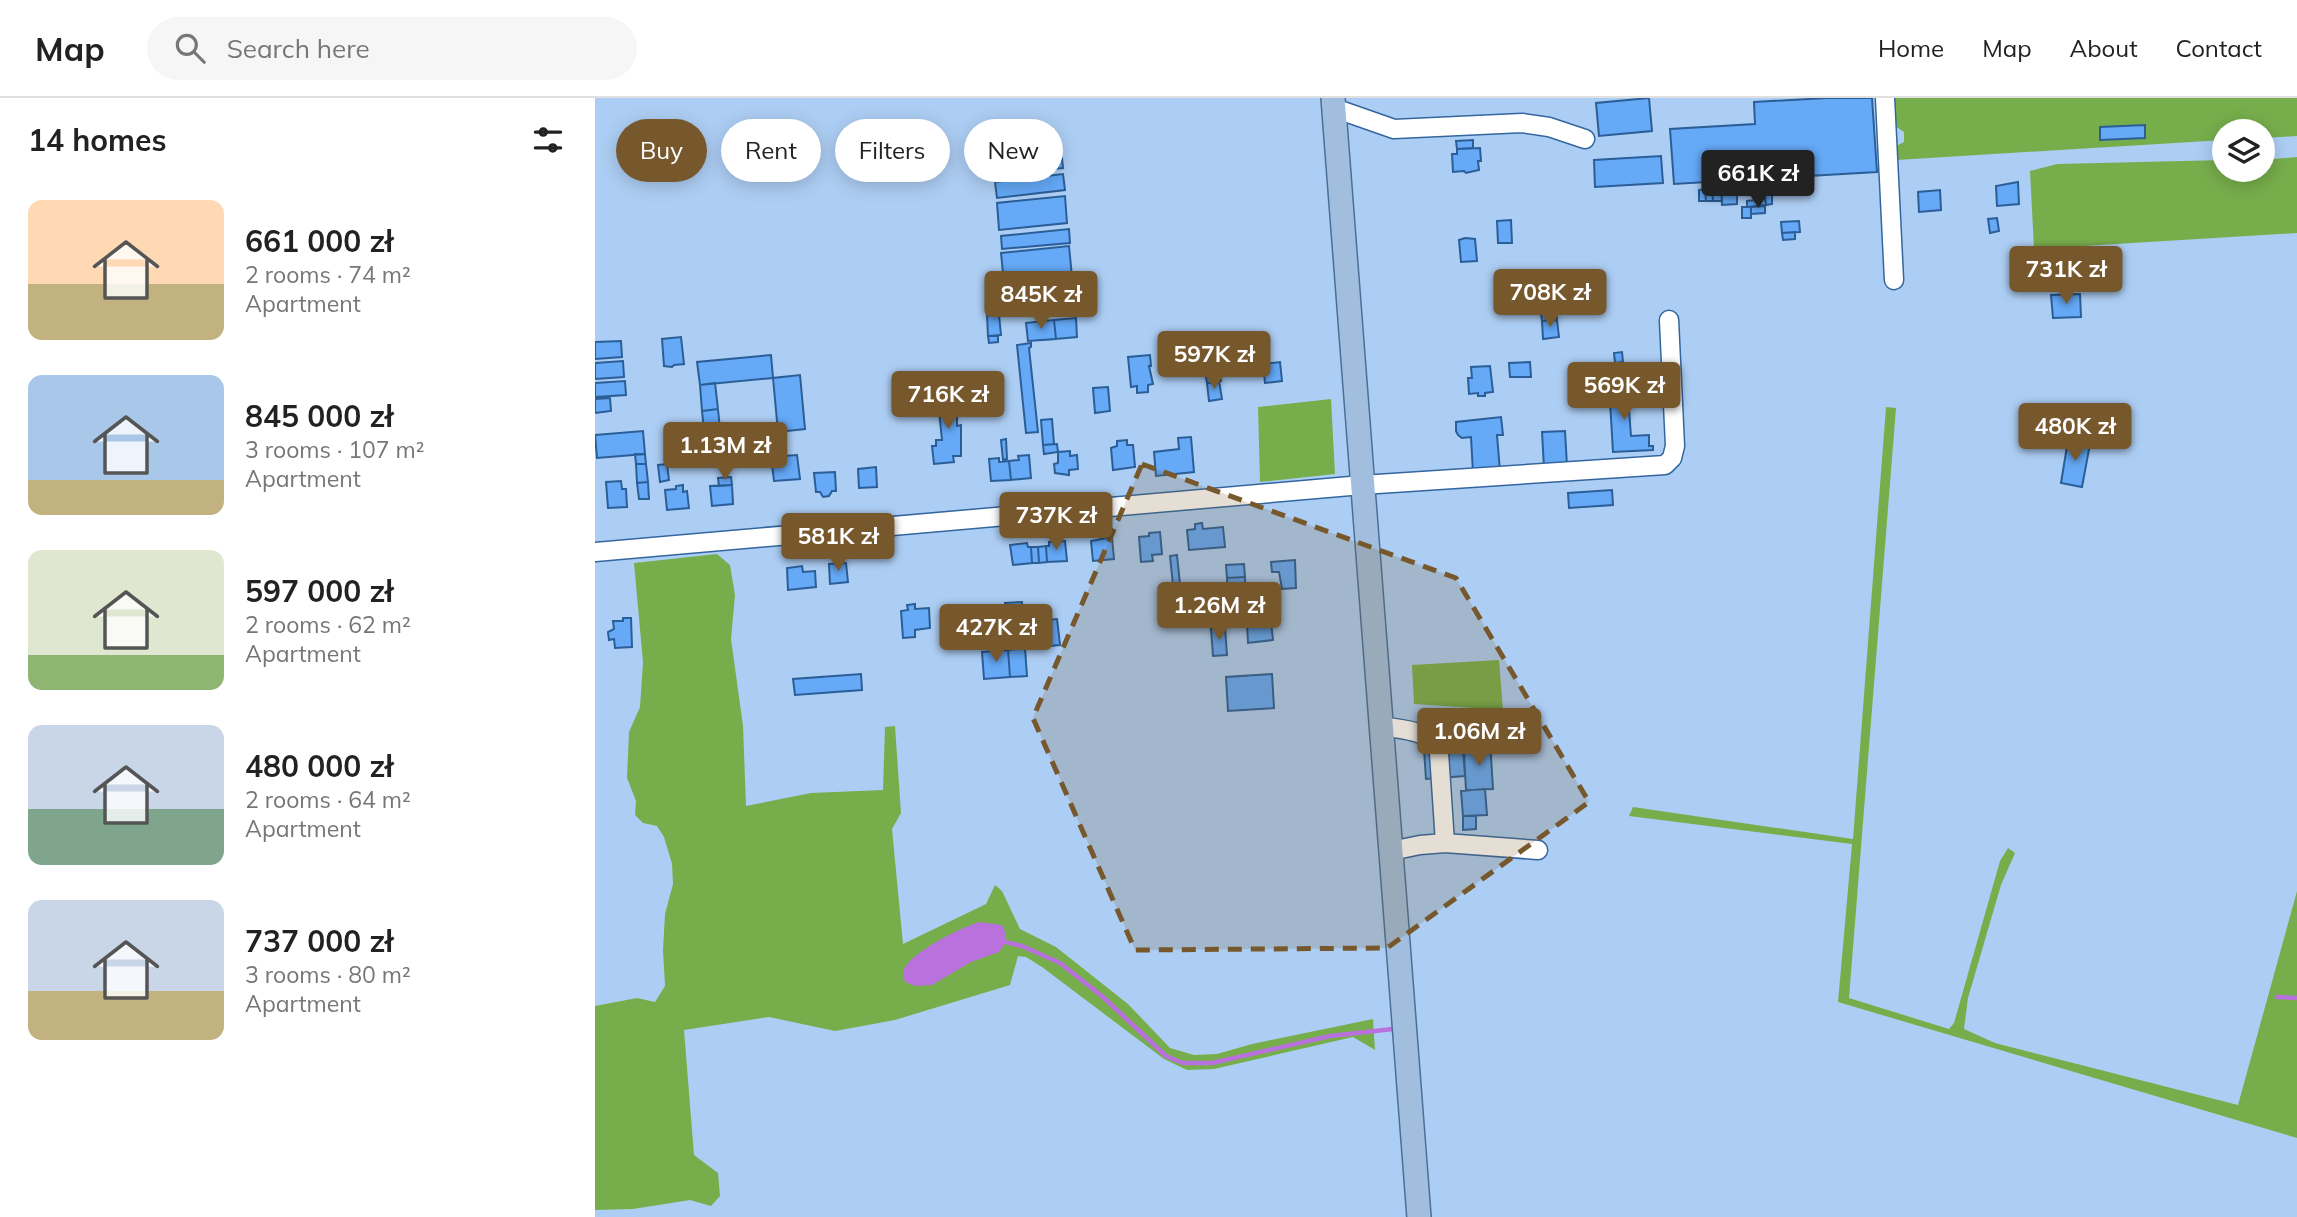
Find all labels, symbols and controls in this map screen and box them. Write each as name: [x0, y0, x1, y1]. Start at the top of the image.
search box: [147, 17, 637, 80]
text: Map: [35, 28, 105, 69]
icon: search: [171, 29, 209, 67]
text: Search here: [227, 32, 370, 65]
text: Home: [1878, 33, 1944, 63]
text: Map: [1982, 33, 2032, 63]
text: About: [2070, 33, 2138, 63]
text: Contact: [2176, 33, 2262, 63]
chip: Buy: [616, 119, 707, 182]
chip: Rent: [721, 119, 821, 182]
chip: Filters: [835, 119, 950, 182]
chip: New: [964, 119, 1063, 182]
map controls: [2212, 119, 2275, 182]
button: layers: [2212, 119, 2275, 182]
text: 14 homes: [28, 121, 167, 159]
icon: filters: [529, 121, 567, 159]
pin: 661K zł: [1693, 150, 1823, 210]
text: 661K zł: [1717, 158, 1799, 187]
text: 661 000 zł: [245, 222, 393, 260]
icon: home: [84, 228, 168, 312]
pin: 731K zł: [2001, 246, 2131, 306]
text: 731K zł: [2025, 254, 2107, 283]
text: 2 rooms · 74 m²: [245, 260, 411, 289]
pin: 708K zł: [1485, 270, 1615, 329]
pin: 845K zł: [976, 272, 1106, 331]
text: 708K zł: [1509, 277, 1591, 306]
text: 845K zł: [1000, 279, 1082, 308]
text: Apartment: [245, 289, 361, 318]
pin: 597K zł: [1149, 331, 1279, 391]
text: 597K zł: [1173, 339, 1255, 368]
pin: 569K zł: [1559, 362, 1689, 422]
text: 569K zł: [1583, 370, 1665, 399]
pin: 716K zł: [883, 372, 1013, 431]
text: 716K zł: [907, 379, 989, 408]
text: 845 000 zł: [245, 397, 393, 435]
icon: home: [84, 403, 168, 487]
pin: 480K zł: [2010, 404, 2140, 463]
text: 480K zł: [2034, 411, 2116, 440]
pin: 1.13M zł: [653, 422, 797, 482]
text: 1.13M zł: [679, 430, 771, 459]
text: 3 rooms · 107 m²: [245, 435, 425, 464]
text: Apartment: [245, 464, 361, 493]
pin: 737K zł: [991, 492, 1121, 552]
text: 737K zł: [1015, 500, 1097, 529]
pin: 581K zł: [773, 514, 903, 573]
text: 581K zł: [797, 521, 879, 550]
text: 597 000 zł: [245, 572, 393, 610]
icon: home: [84, 578, 168, 662]
pin: 1.26M zł: [1147, 582, 1291, 642]
text: 1.26M zł: [1173, 590, 1265, 619]
pin: 427K zł: [931, 604, 1061, 664]
text: 2 rooms · 62 m²: [245, 610, 411, 639]
text: 427K zł: [955, 612, 1037, 641]
text: Apartment: [245, 639, 361, 668]
pin: 1.06M zł: [1407, 708, 1551, 768]
text: 1.06M zł: [1433, 716, 1525, 745]
text: 480 000 zł: [245, 747, 393, 785]
icon: home: [84, 753, 168, 837]
text: 2 rooms · 64 m²: [245, 785, 411, 814]
text: Apartment: [245, 814, 361, 843]
text: 737 000 zł: [245, 922, 393, 960]
icon: home: [84, 928, 168, 1012]
text: 3 rooms · 80 m²: [245, 960, 411, 989]
text: Apartment: [245, 989, 361, 1018]

